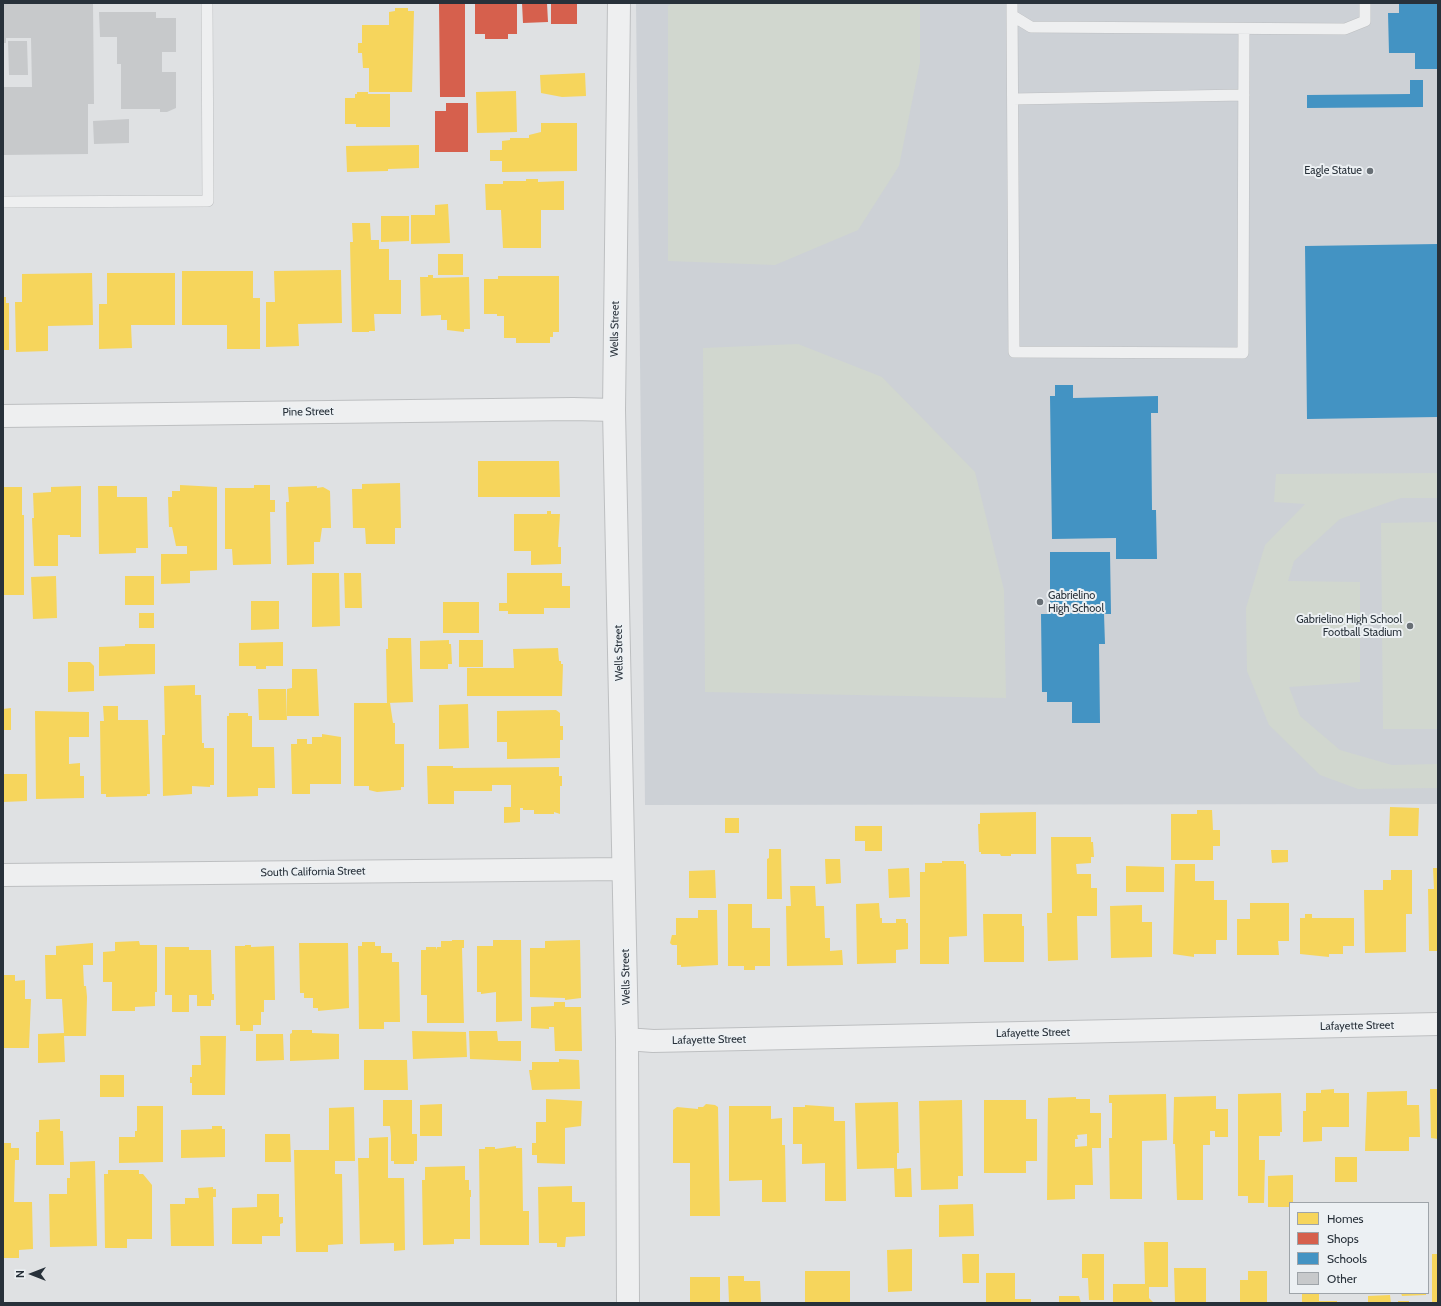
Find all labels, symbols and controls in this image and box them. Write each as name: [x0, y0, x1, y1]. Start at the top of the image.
place label: Eagle Statue: [1304, 164, 1362, 178]
marker: Eagle Statue: [1365, 166, 1375, 176]
street label: Wells Street: [608, 301, 622, 357]
street label: Pine Street: [282, 405, 334, 419]
place label: Gabrielino High School: [1048, 589, 1104, 615]
marker: Gabrielino High School: [1035, 597, 1045, 607]
place label: Gabrielino High School Football Stadium: [1296, 613, 1402, 639]
marker: Gabrielino High School Football Stadium: [1405, 621, 1415, 631]
street label: Wells Street: [612, 625, 626, 681]
street label: South California Street: [260, 864, 366, 880]
street label: Wells Street: [619, 949, 633, 1005]
street label: Lafayette Street: [1320, 1019, 1394, 1033]
street label: Lafayette Street: [996, 1026, 1070, 1040]
street label: Lafayette Street: [672, 1033, 746, 1047]
legend: [1289, 1202, 1429, 1294]
text: Homes: [1327, 1211, 1364, 1226]
text: Shops: [1327, 1231, 1359, 1246]
text: Schools: [1327, 1251, 1367, 1266]
north arrow: [12, 1254, 52, 1294]
text: N: [13, 1270, 27, 1278]
text: Other: [1327, 1271, 1357, 1286]

